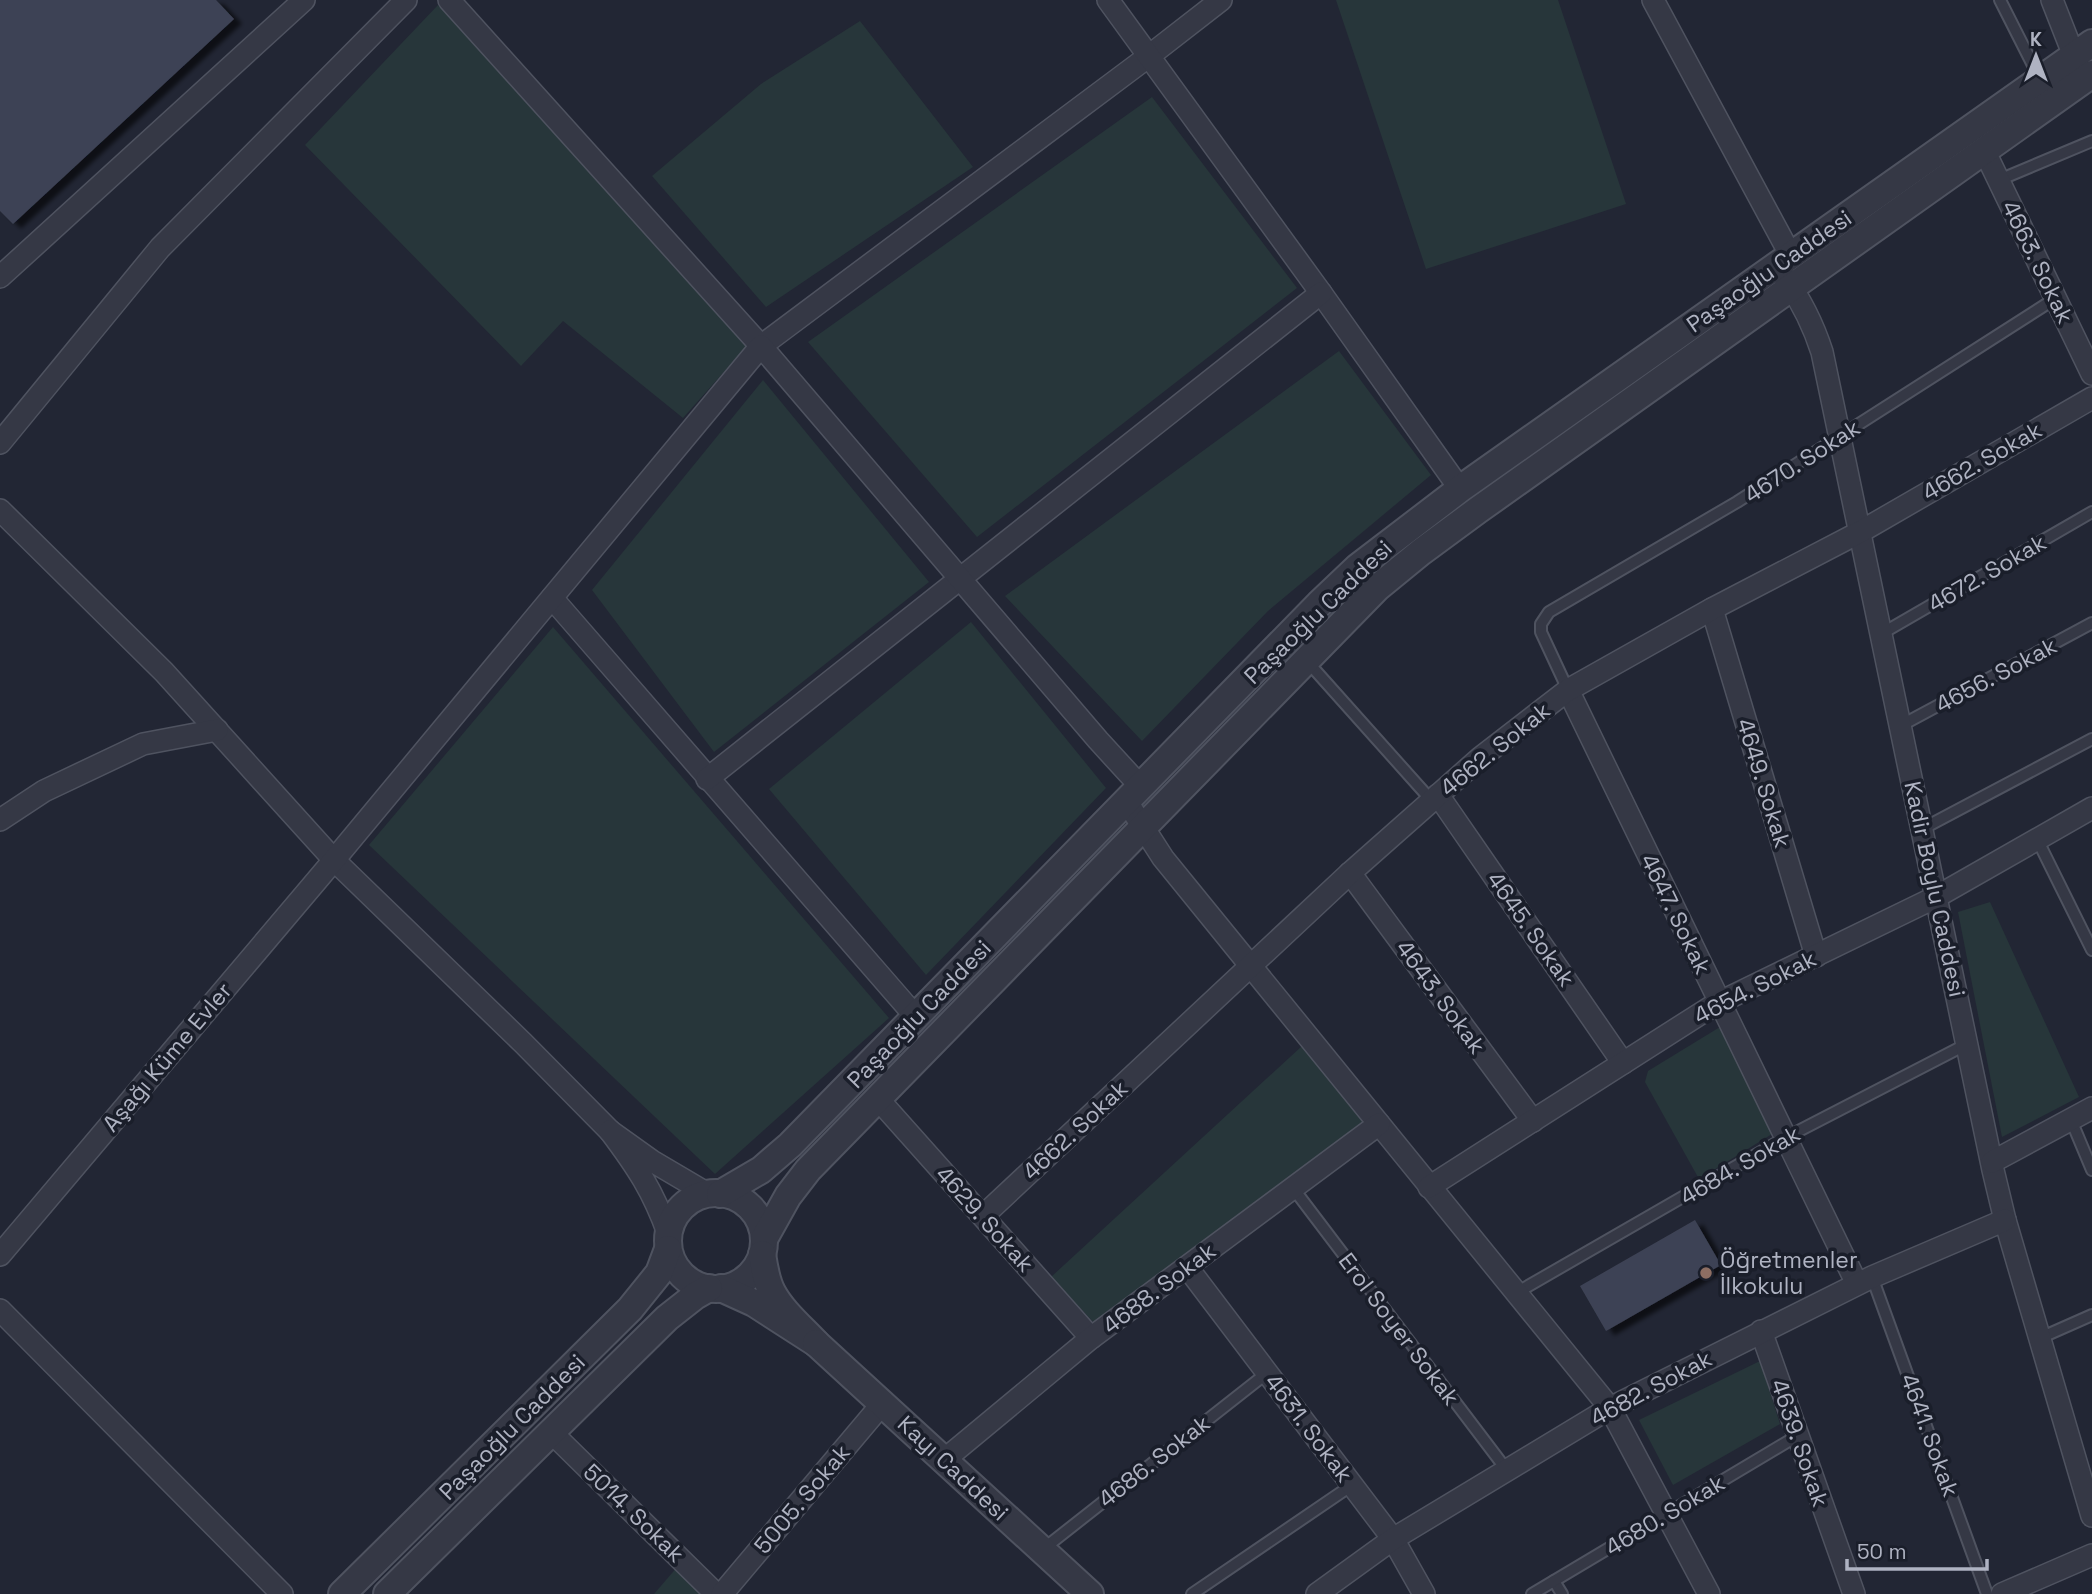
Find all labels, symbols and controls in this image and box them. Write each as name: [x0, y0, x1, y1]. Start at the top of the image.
north arrow: [2001, 21, 2071, 91]
text: K: [2030, 27, 2042, 52]
street label: 4663. Sokak: [1995, 195, 2081, 329]
street label: Paşaoğlu Caddesi: [1681, 203, 1857, 339]
street label: 4670. Sokak: [1738, 412, 1866, 510]
street label: 4662. Sokak: [1917, 415, 2047, 507]
street label: 4672. Sokak: [1922, 527, 2052, 619]
street label: Paşaoğlu Caddesi: [1237, 534, 1399, 690]
street label: 4656. Sokak: [1930, 630, 2062, 720]
street label: 4662. Sokak: [1434, 695, 1556, 803]
street label: 4649. Sokak: [1730, 715, 1798, 851]
street label: Kadir Boylu Caddesi: [1897, 778, 1973, 1000]
street label: 4647. Sokak: [1634, 849, 1718, 979]
street label: 4645. Sokak: [1480, 866, 1582, 992]
street label: Paşaoğlu Caddesi: [841, 933, 997, 1095]
street label: 4643. Sokak: [1390, 934, 1492, 1060]
street label: 4654. Sokak: [1689, 943, 1821, 1031]
street label: Aşağı Küme Evler: [96, 976, 238, 1138]
street label: 4662. Sokak: [1016, 1074, 1134, 1186]
street label: 4684. Sokak: [1674, 1118, 1806, 1212]
street label: 4629. Sokak: [929, 1160, 1041, 1278]
street label: 4688. Sokak: [1096, 1236, 1222, 1340]
place label: Öğretmenler İlkokulu: [1720, 1245, 1858, 1301]
street label: Erol Soyer Sokak: [1332, 1247, 1466, 1411]
marker: Öğretmenler İlkokulu: [1698, 1265, 1714, 1281]
street label: 4682. Sokak: [1585, 1343, 1717, 1433]
street label: Paşaoğlu Caddesi: [432, 1347, 592, 1507]
street label: 4631. Sokak: [1258, 1368, 1360, 1488]
street label: 4641. Sokak: [1894, 1369, 1966, 1501]
street label: 4639. Sokak: [1764, 1375, 1836, 1511]
street label: 4686. Sokak: [1092, 1408, 1216, 1514]
street label: Kayı Caddesi: [891, 1409, 1015, 1527]
street label: 5005. Sokak: [747, 1438, 857, 1560]
street label: 5014. Sokak: [577, 1457, 691, 1569]
street label: 4680. Sokak: [1600, 1468, 1730, 1562]
scale bar: [1847, 1528, 1987, 1572]
text: 50 m: [1857, 1538, 1907, 1565]

